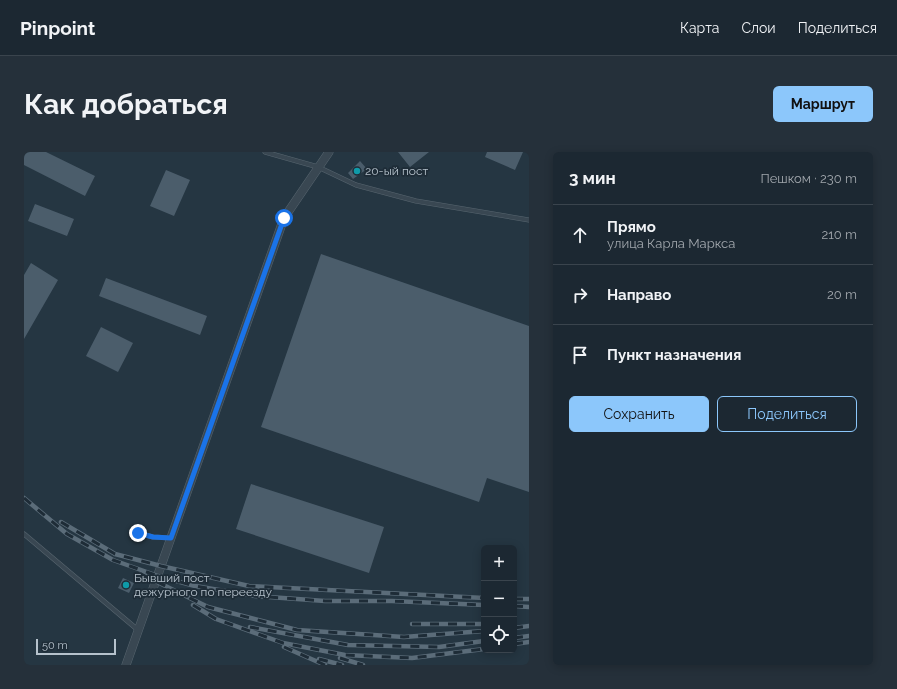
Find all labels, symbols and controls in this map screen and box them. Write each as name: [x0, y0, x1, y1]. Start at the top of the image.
text: Pinpoint: [20, 17, 95, 39]
text: Карта: [680, 20, 719, 36]
text: Слои: [741, 20, 776, 36]
text: Поделиться: [798, 20, 877, 36]
button: Маршрут: [773, 86, 873, 122]
text: Как добраться: [24, 88, 228, 121]
place label: 20-ый пост: [365, 164, 429, 178]
marker: 20-ый пост: [352, 166, 362, 176]
text: 3 мин: [569, 168, 616, 188]
text: Пешком · 230 m: [760, 171, 857, 186]
route start: [275, 209, 293, 227]
text: Прямо: [607, 218, 656, 236]
icon: ahead: [569, 224, 591, 246]
text: 210 m: [821, 227, 857, 242]
text: улица Карла Маркса: [607, 236, 735, 251]
icon: right: [569, 284, 591, 306]
text: Направо: [607, 286, 671, 304]
text: 20 m: [827, 287, 857, 302]
icon: arrive: [569, 344, 591, 366]
text: Пункт назначения: [607, 346, 741, 364]
button: Сохранить: [569, 396, 709, 432]
button: Поделиться: [717, 396, 857, 432]
route end: [129, 524, 147, 542]
map controls: [481, 545, 517, 653]
button: +: [481, 545, 517, 581]
place label: Бывший пост дежурного по переезду: [134, 571, 272, 599]
marker: Бывший пост дежурного по переезду: [121, 580, 131, 590]
button: −: [481, 581, 517, 617]
button: locate: [481, 617, 517, 653]
scale bar: [36, 637, 116, 656]
text: 50 m: [42, 639, 68, 652]

